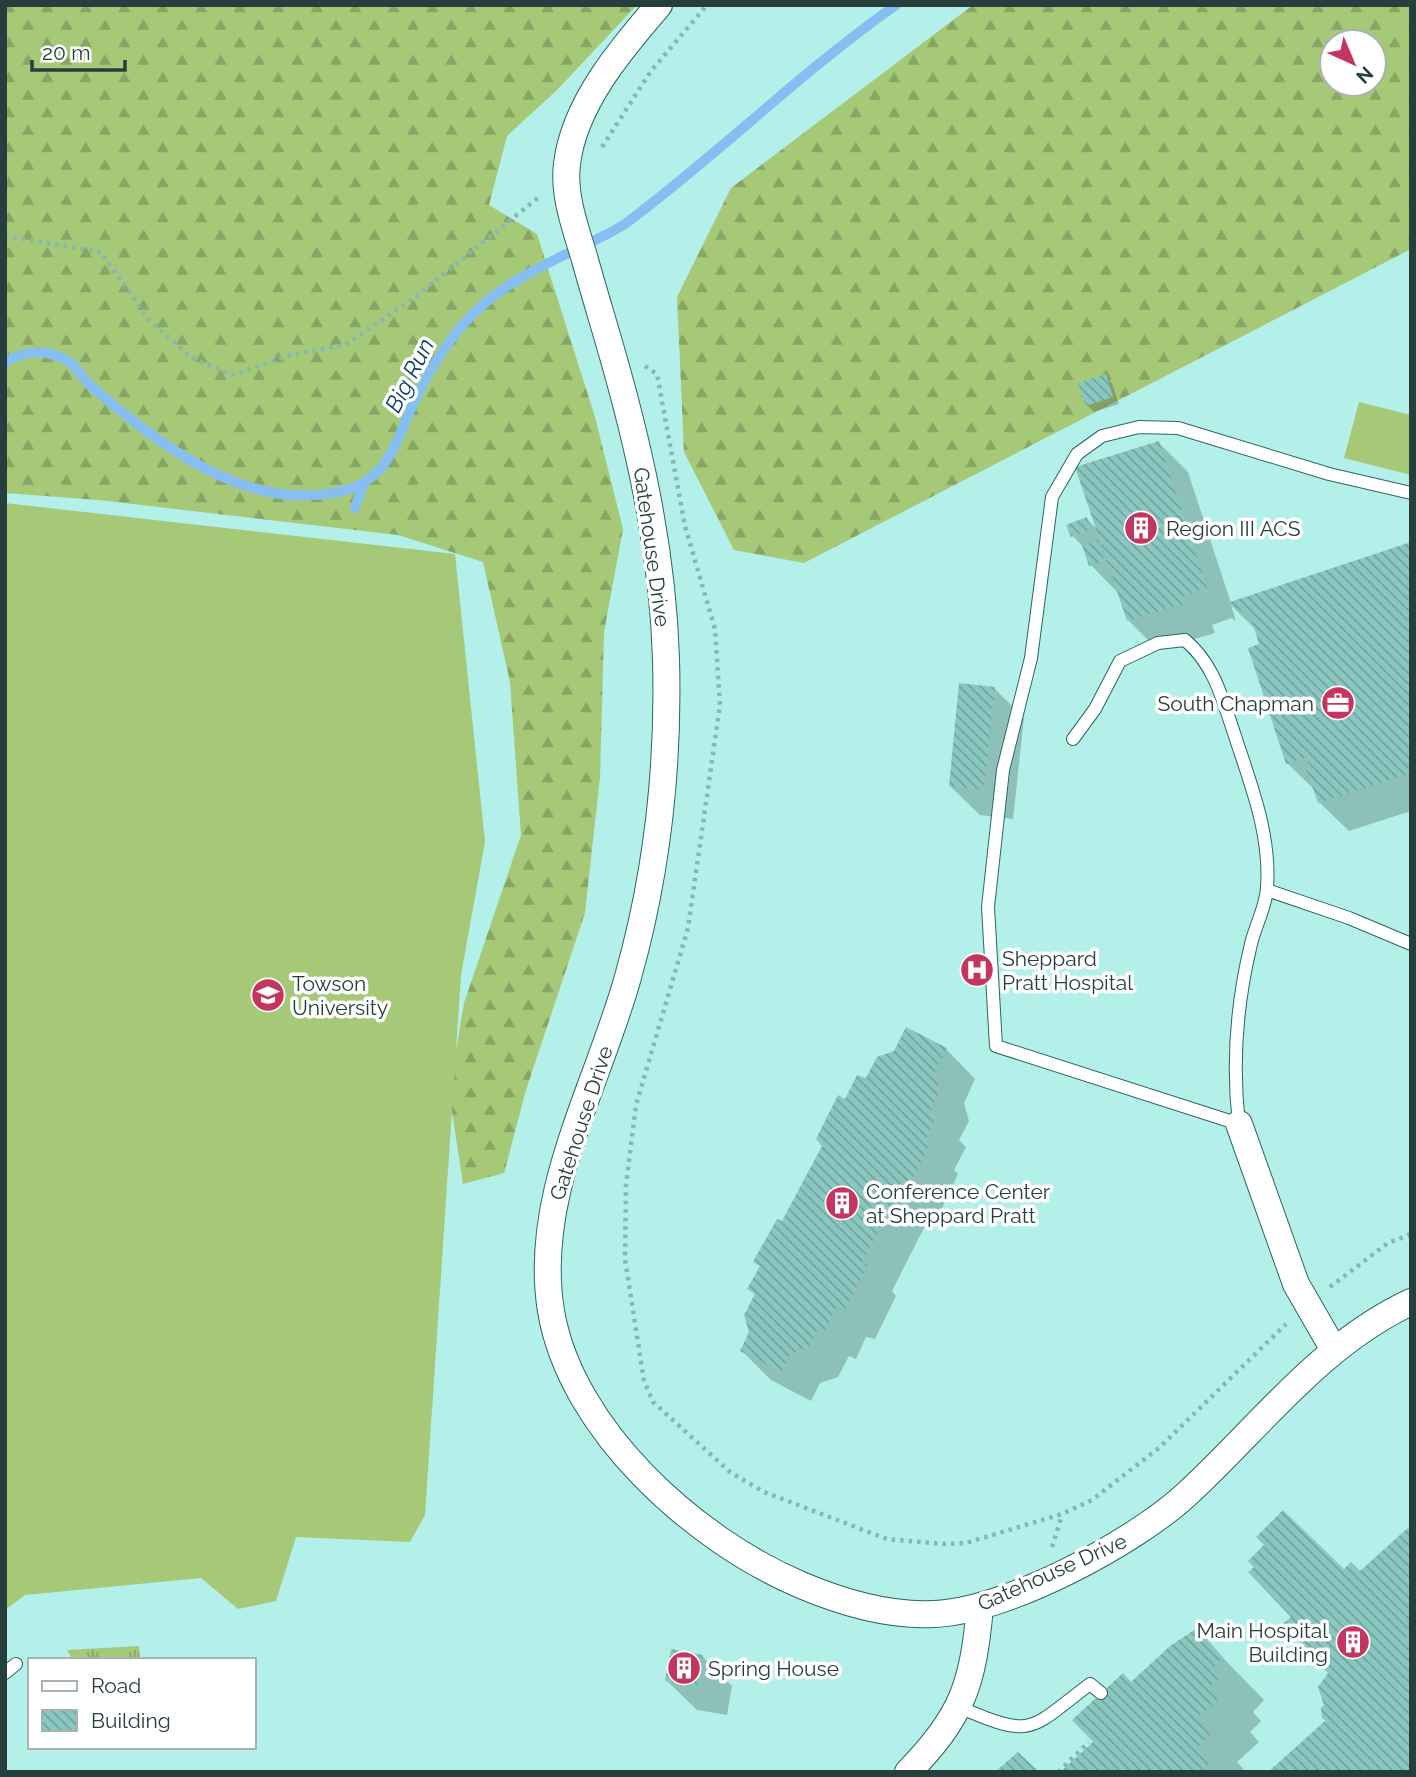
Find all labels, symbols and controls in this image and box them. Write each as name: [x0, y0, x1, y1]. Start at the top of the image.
scale bar: [32, 28, 124, 72]
north arrow: [1318, 28, 1388, 98]
text: 20 m: [42, 40, 90, 65]
text: N: [1352, 62, 1378, 88]
water label: Big Run: [379, 334, 439, 416]
street label: Gatehouse Drive: [628, 466, 676, 628]
building icon: Region III ACS: [1122, 509, 1160, 547]
place label: Region III ACS: [1166, 516, 1301, 541]
office icon: South Chapman: [1319, 684, 1357, 722]
place label: South Chapman: [1158, 691, 1314, 716]
place label: Sheppard Pratt Hospital: [1002, 946, 1133, 995]
hospital icon: Sheppard Pratt Hospital: [958, 951, 996, 989]
place label: Towson University: [292, 971, 388, 1020]
school or university icon: Towson University: [249, 976, 287, 1014]
street label: Gatehouse Drive: [544, 1043, 618, 1203]
place label: Conference Center at Sheppard Pratt: [866, 1179, 1051, 1228]
building icon: Conference Center at Sheppard Pratt: [823, 1184, 861, 1222]
street label: Gatehouse Drive: [974, 1528, 1130, 1616]
place label: Main Hospital Building: [1196, 1618, 1328, 1667]
building icon: Main Hospital Building: [1334, 1623, 1372, 1661]
building icon: Spring House: [665, 1649, 703, 1687]
place label: Spring House: [708, 1656, 839, 1681]
legend: [28, 1658, 256, 1749]
text: Road: [91, 1673, 141, 1698]
text: Building: [91, 1708, 171, 1733]

